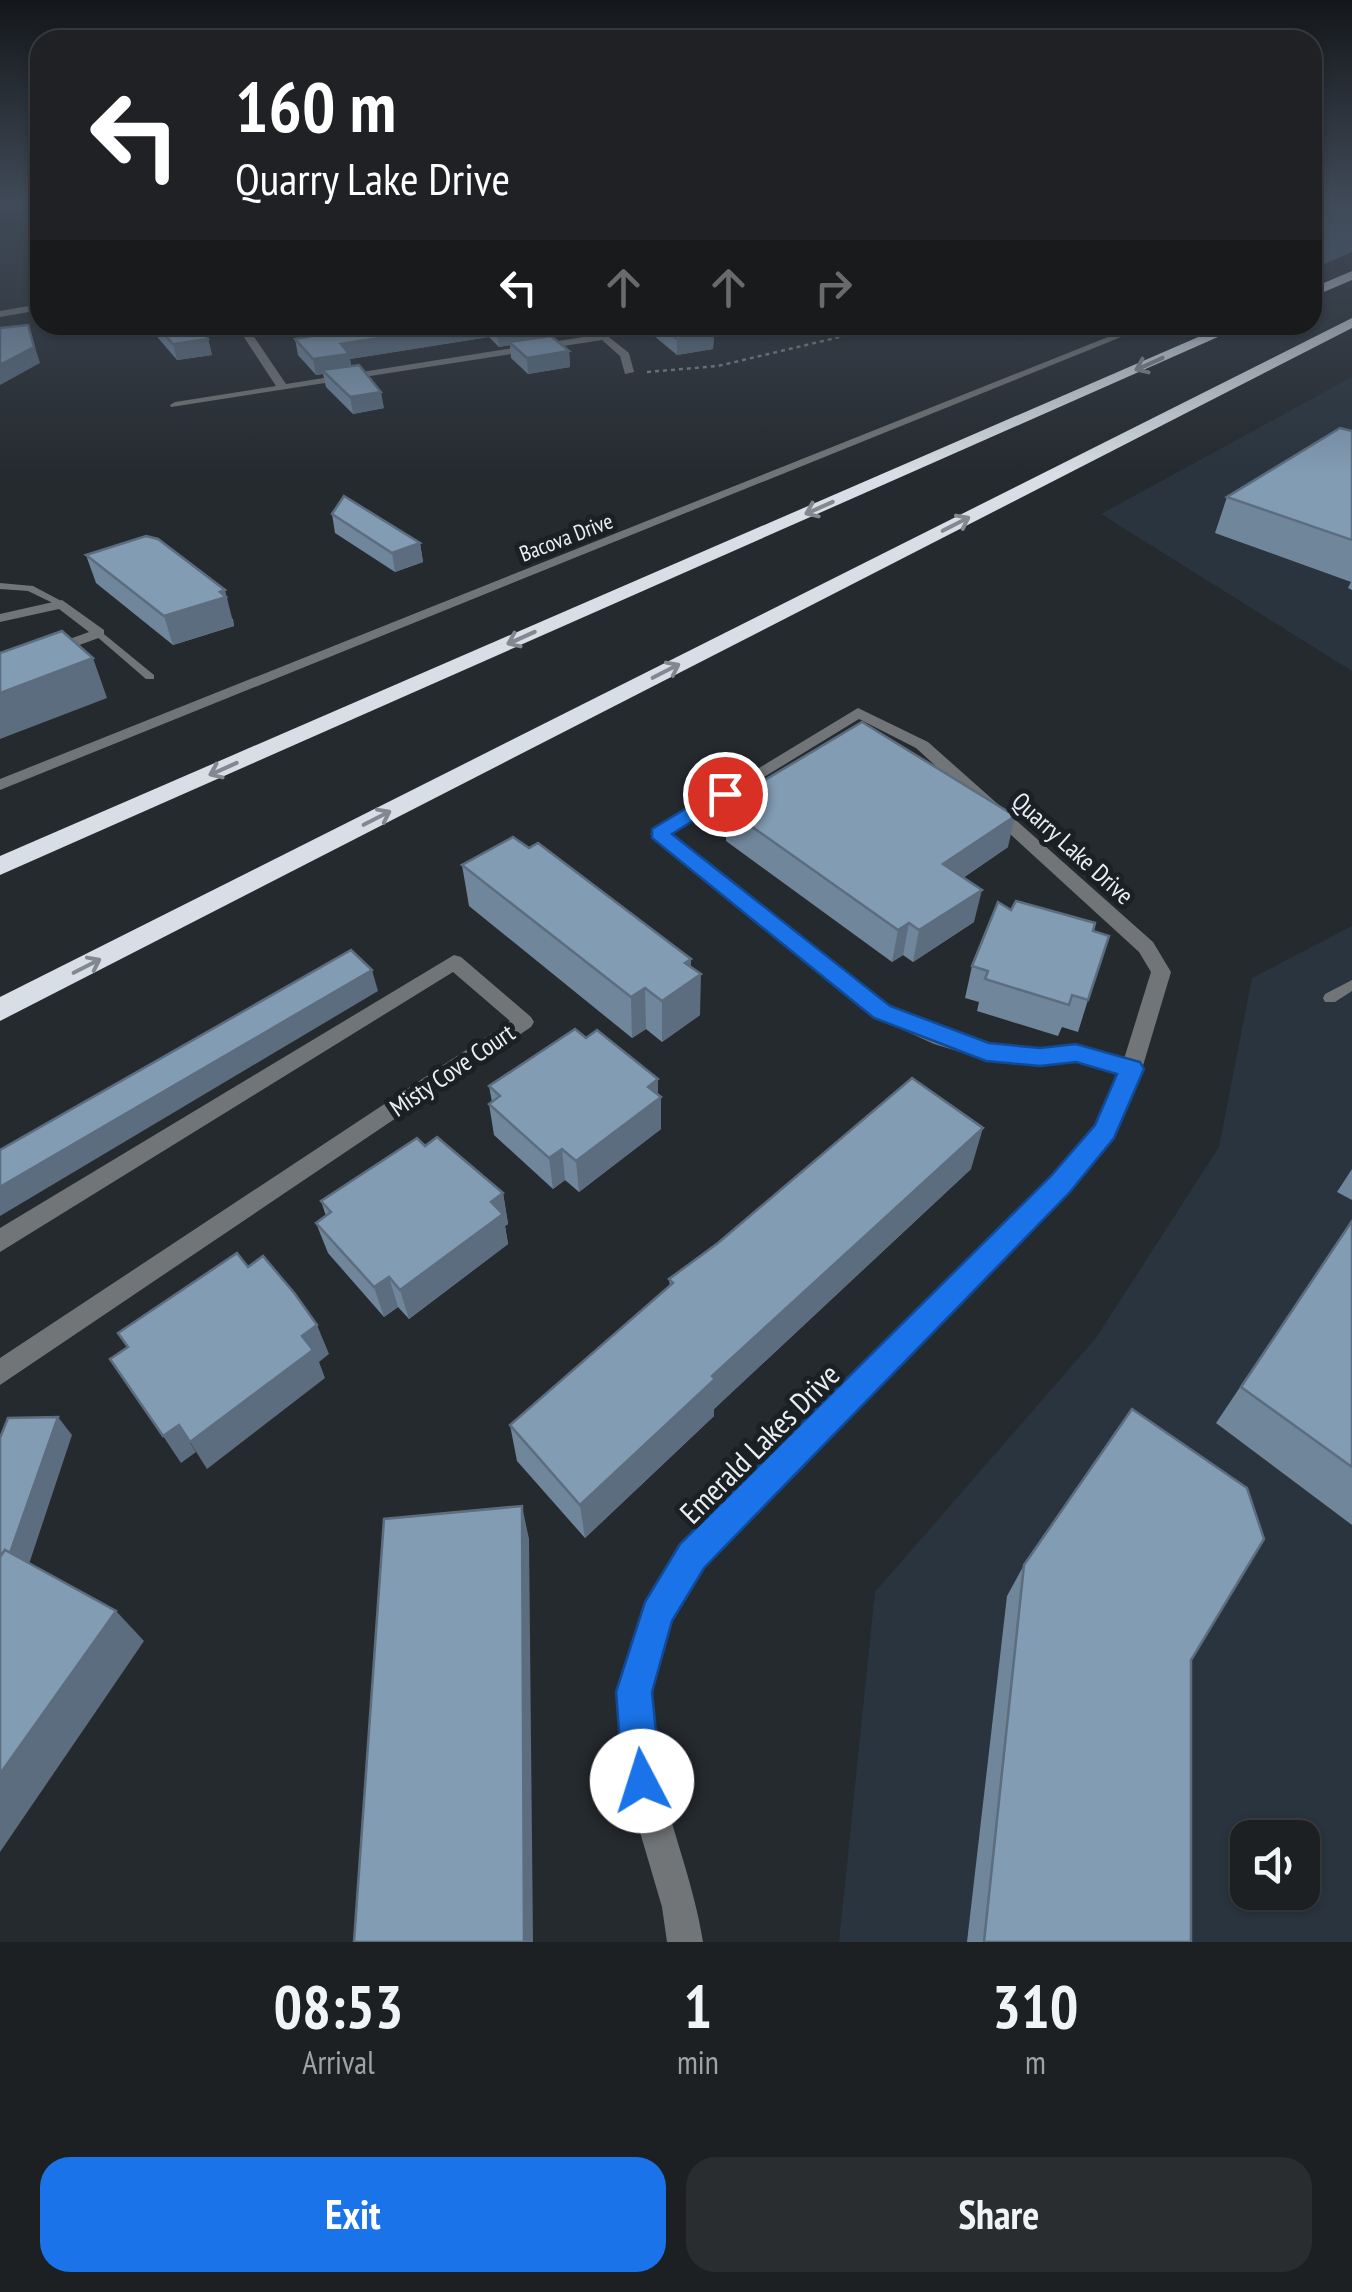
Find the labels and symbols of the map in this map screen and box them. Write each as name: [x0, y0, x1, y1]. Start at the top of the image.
one-way arrow: [1134, 356, 1165, 374]
one-way arrow: [804, 500, 835, 518]
street label: Bacova Drive: [515, 506, 617, 568]
one-way arrow: [941, 514, 970, 533]
one-way arrow: [506, 630, 537, 648]
one-way arrow: [651, 661, 681, 680]
pin: [683, 752, 768, 837]
one-way arrow: [208, 761, 239, 779]
street label: Quarry Lake Drive: [1006, 785, 1140, 911]
one-way arrow: [361, 808, 391, 827]
one-way arrow: [71, 955, 101, 974]
street label: Misty Cove Court: [383, 1016, 521, 1123]
street label: Emerald Lakes Drive: [671, 1355, 847, 1531]
position arrow: [590, 1729, 694, 1833]

